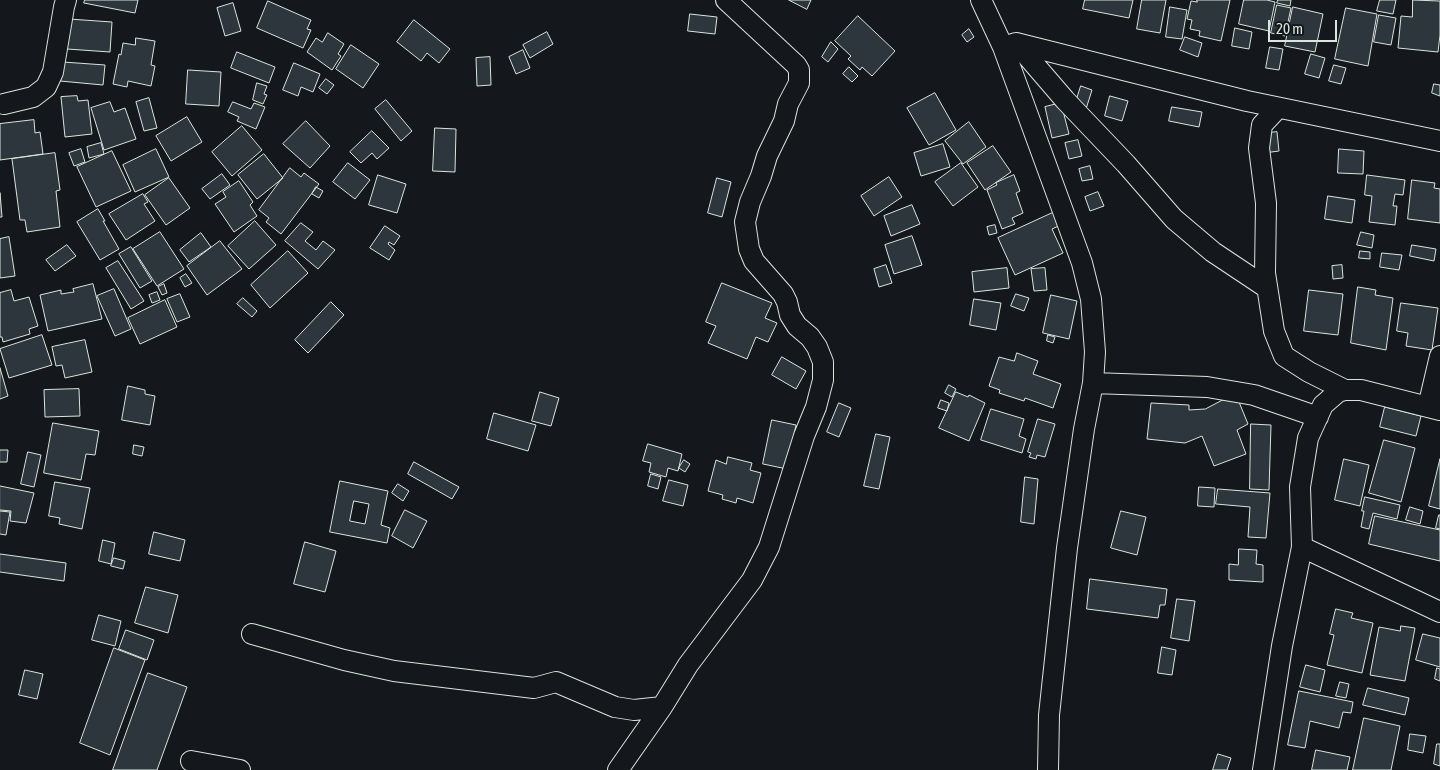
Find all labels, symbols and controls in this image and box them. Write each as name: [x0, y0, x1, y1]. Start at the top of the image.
scale bar: [1270, 10, 1339, 42]
text: 20 m: [1276, 20, 1303, 37]

